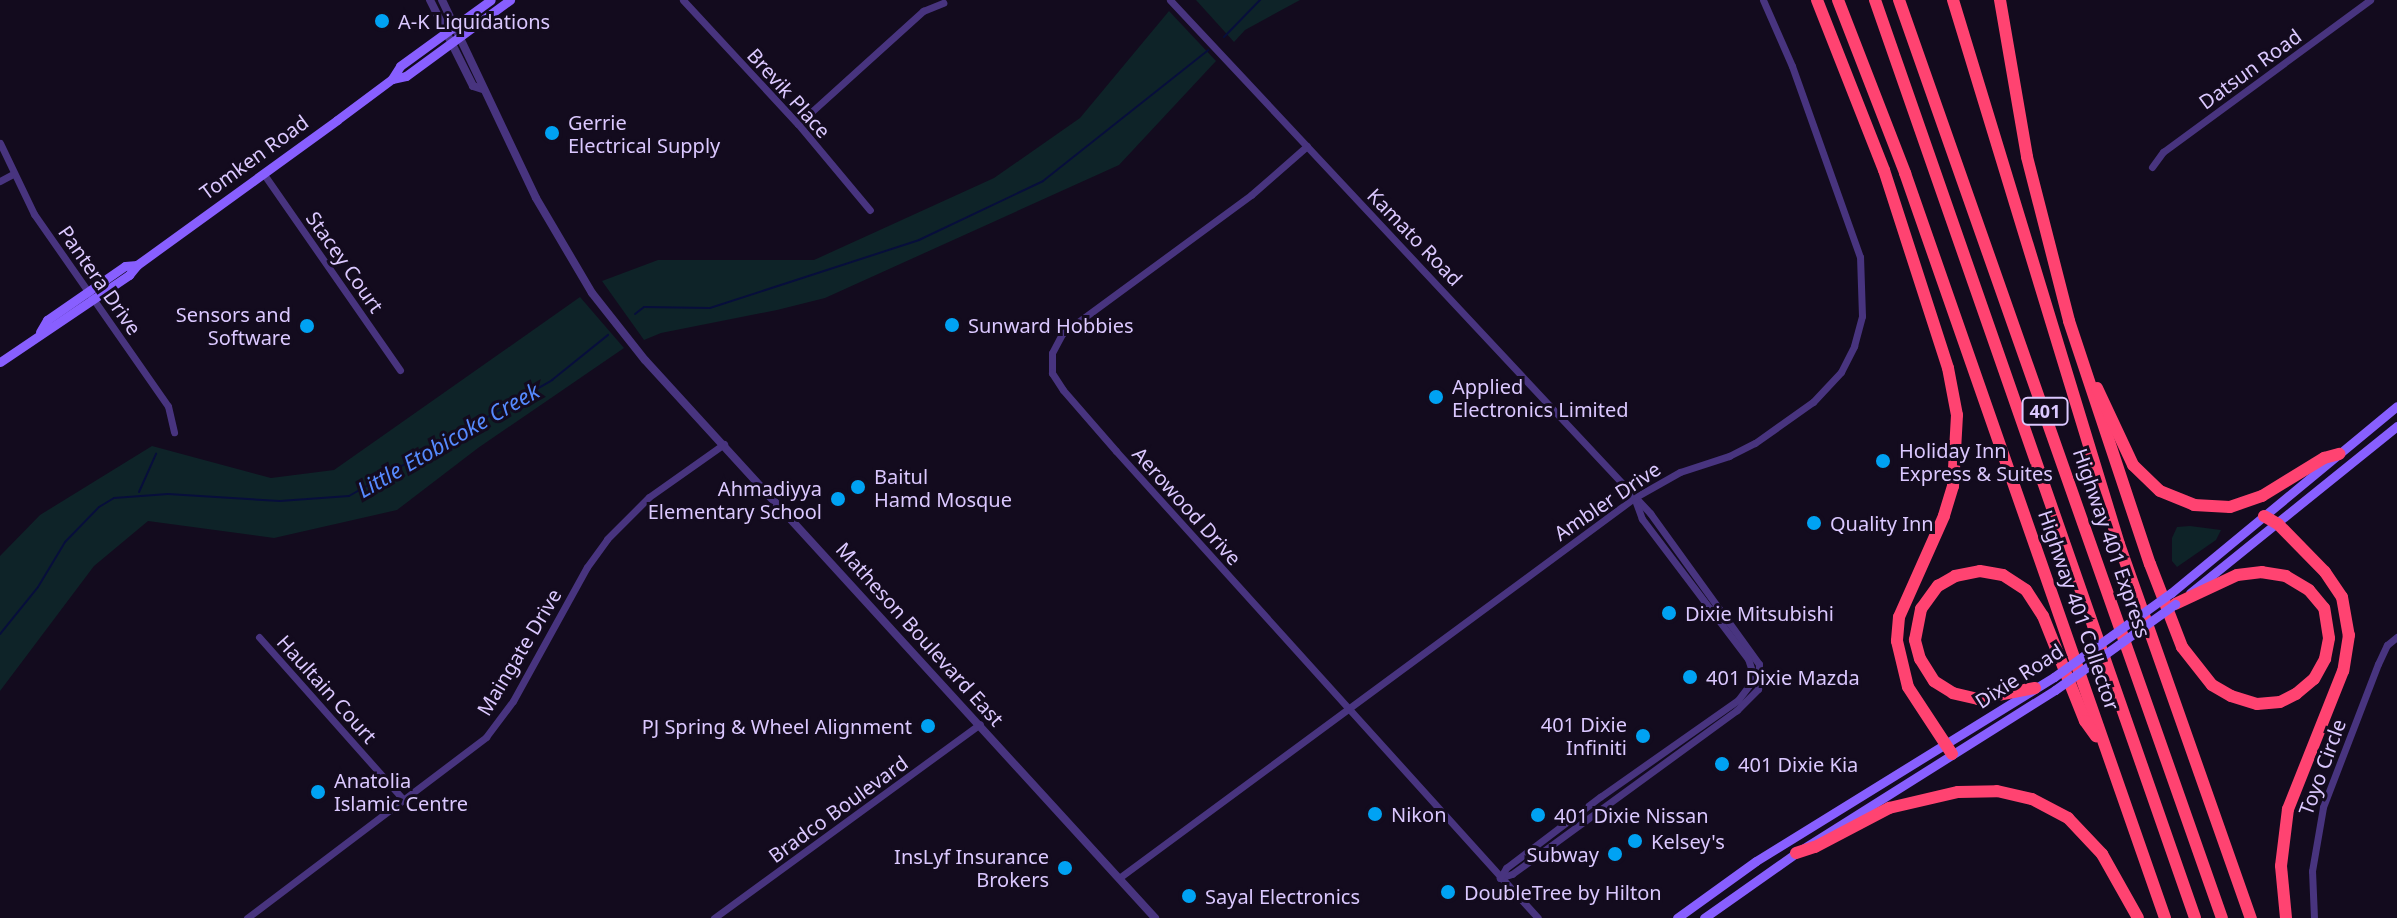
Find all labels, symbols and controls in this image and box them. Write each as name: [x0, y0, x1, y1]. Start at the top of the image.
place label: A-K Liquidations: [398, 9, 550, 33]
marker: A-K Liquidations: [373, 12, 391, 30]
street label: Datsun Road: [2194, 24, 2306, 114]
street label: Brevik Place: [743, 43, 835, 143]
street label: Tomken Road: [195, 110, 313, 204]
place label: Gerrie Electrical Supply: [568, 110, 720, 157]
marker: Gerrie Electrical Supply: [543, 124, 561, 142]
street label: Kamato Road: [1363, 183, 1467, 291]
street label: Stacey Court: [301, 207, 389, 317]
street label: Pantera Drive: [53, 221, 147, 339]
place label: Sensors and Software: [176, 302, 291, 349]
place label: Sunward Hobbies: [968, 313, 1134, 337]
marker: Sunward Hobbies: [943, 316, 961, 334]
marker: Sensors and Software: [298, 317, 316, 335]
place label: Applied Electronics Limited: [1452, 374, 1629, 421]
water label: Little Etobicoke Creek: [352, 377, 544, 503]
marker: Applied Electronics Limited: [1427, 388, 1445, 406]
road number: 401: [2021, 397, 2069, 425]
place label: Holiday Inn Express & Suites: [1899, 438, 2053, 485]
street label: Aerowood Drive: [1128, 442, 1246, 570]
street label: Highway 401 Express: [2068, 445, 2156, 641]
marker: Holiday Inn Express & Suites: [1874, 452, 1892, 470]
street label: Ambler Drive: [1549, 457, 1665, 545]
place label: Baitul Hamd Mosque: [874, 464, 1012, 511]
place label: Ahmadiyya Elementary School: [648, 476, 822, 523]
marker: Baitul Hamd Mosque: [849, 478, 867, 496]
marker: Ahmadiyya Elementary School: [829, 490, 847, 508]
street label: Highway 401 Collector: [2033, 507, 2125, 713]
place label: Quality Inn: [1830, 511, 1934, 535]
marker: Quality Inn: [1805, 514, 1823, 532]
street label: Matheson Boulevard East: [831, 537, 1009, 731]
street label: Maingate Drive: [472, 584, 566, 720]
place label: Dixie Mitsubishi: [1685, 601, 1834, 625]
marker: Dixie Mitsubishi: [1660, 604, 1678, 622]
street label: Haultain Court: [272, 630, 382, 748]
street label: Dixie Road: [1971, 639, 2067, 713]
place label: 401 Dixie Mazda: [1706, 665, 1860, 689]
marker: 401 Dixie Mazda: [1681, 668, 1699, 686]
place label: 401 Dixie Infiniti: [1541, 712, 1627, 759]
place label: PJ Spring & Wheel Alignment: [642, 714, 912, 738]
street label: Toyo Circle: [2294, 716, 2350, 818]
marker: PJ Spring & Wheel Alignment: [919, 717, 937, 735]
marker: 401 Dixie Infiniti: [1634, 727, 1652, 745]
street label: Bradco Boulevard: [764, 750, 912, 868]
place label: 401 Dixie Kia: [1738, 752, 1858, 776]
marker: 401 Dixie Kia: [1713, 755, 1731, 773]
place label: Anatolia Islamic Centre: [334, 768, 468, 815]
marker: Anatolia Islamic Centre: [309, 783, 327, 801]
place label: Nikon: [1391, 802, 1446, 826]
place label: 401 Dixie Nissan: [1554, 803, 1709, 827]
marker: Nikon: [1366, 805, 1384, 823]
marker: 401 Dixie Nissan: [1529, 806, 1547, 824]
place label: Kelsey's: [1651, 829, 1725, 853]
marker: Kelsey's: [1626, 832, 1644, 850]
place label: Subway: [1527, 842, 1599, 866]
place label: InsLyf Insurance Brokers: [894, 844, 1049, 891]
marker: Subway: [1606, 845, 1624, 863]
marker: InsLyf Insurance Brokers: [1056, 859, 1074, 877]
place label: DoubleTree by Hilton: [1464, 880, 1662, 904]
marker: DoubleTree by Hilton: [1439, 883, 1457, 901]
place label: Sayal Electronics: [1205, 884, 1360, 908]
marker: Sayal Electronics: [1180, 887, 1198, 905]

